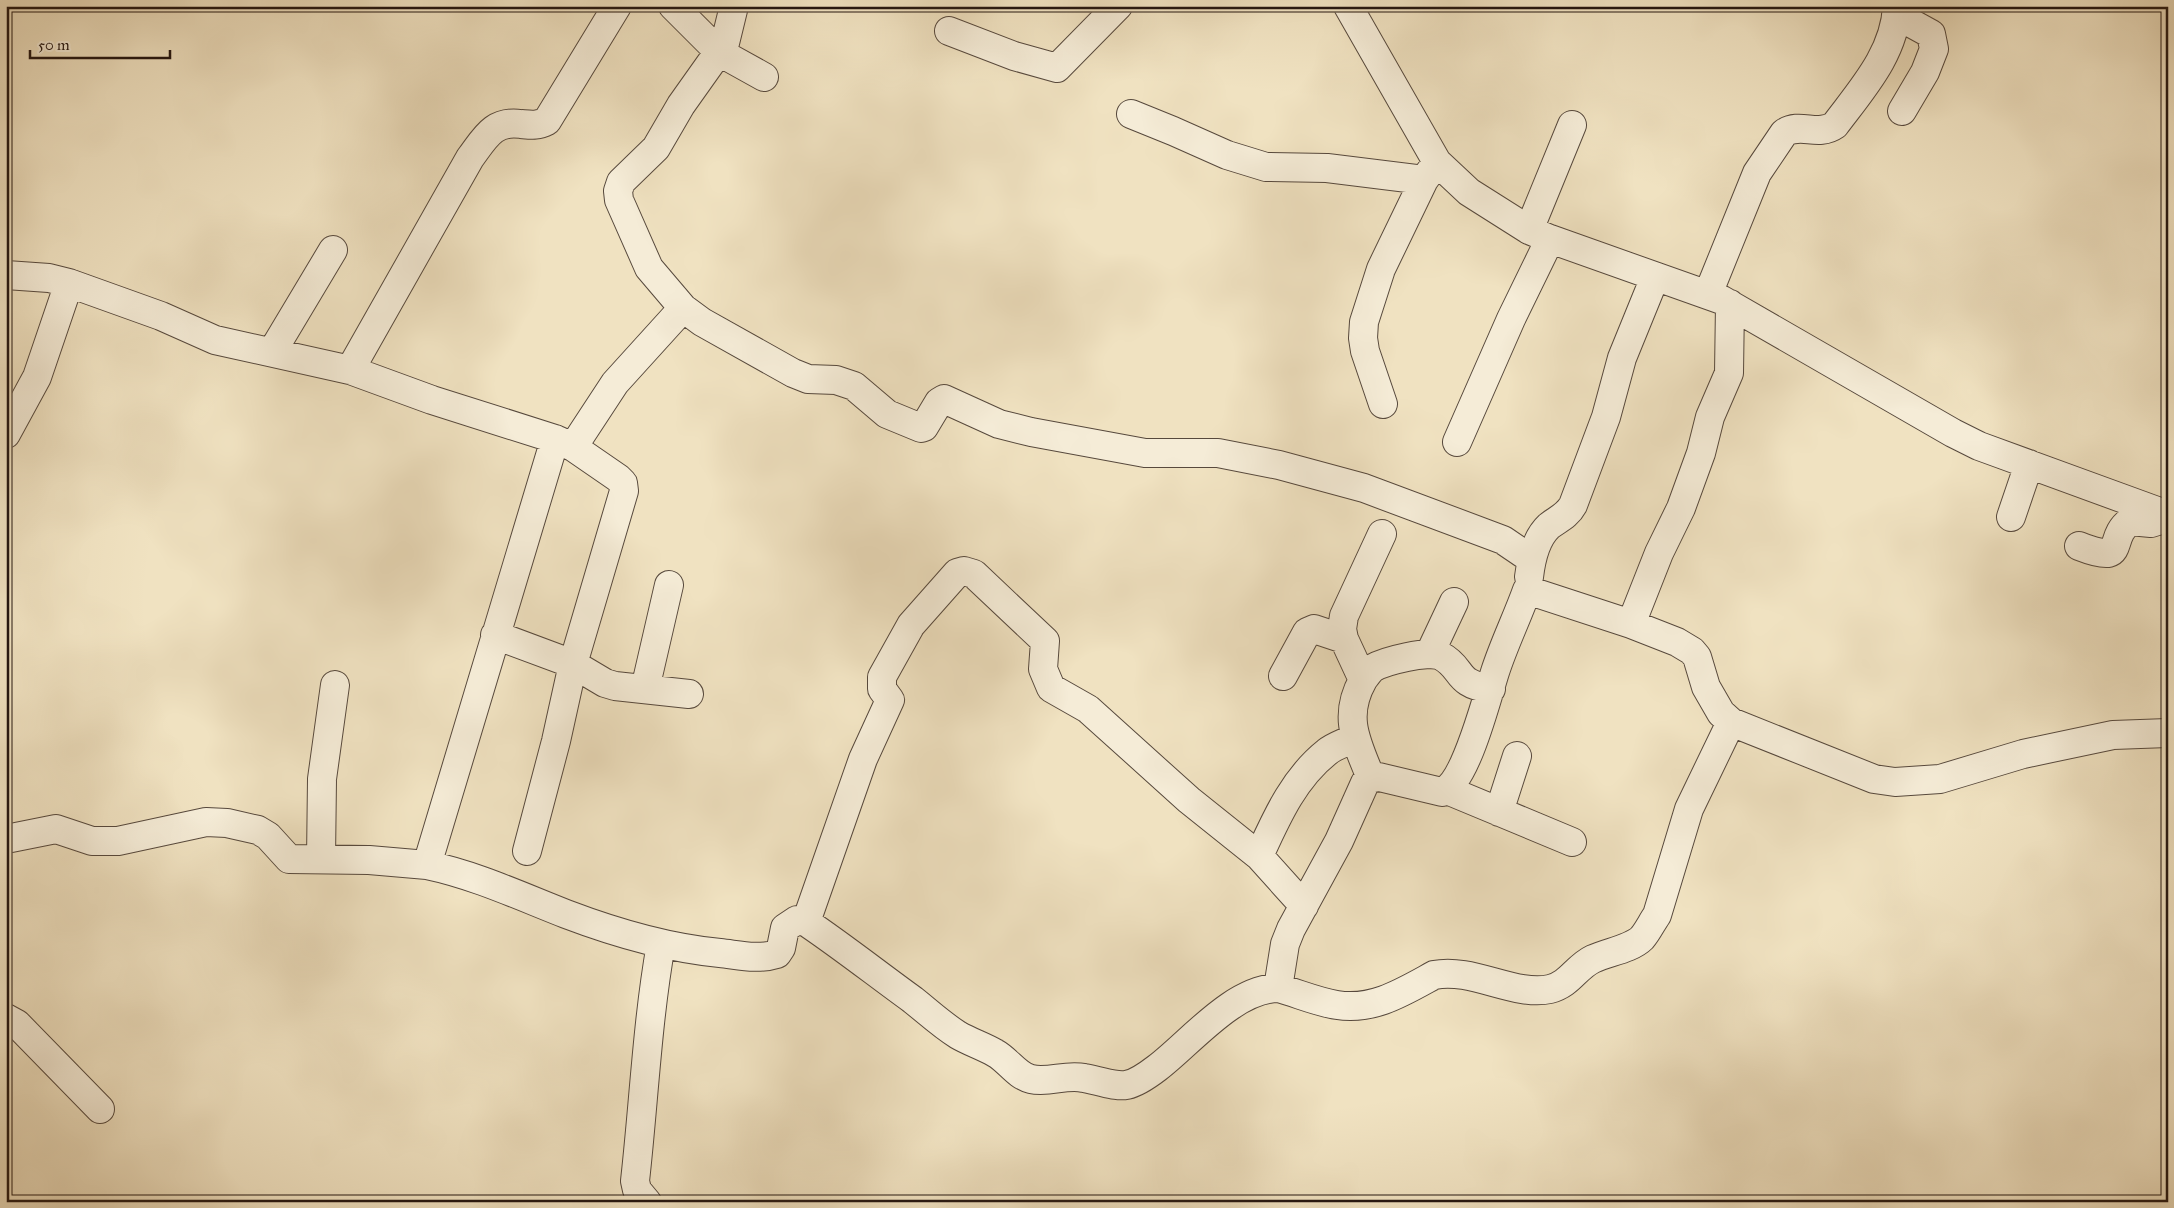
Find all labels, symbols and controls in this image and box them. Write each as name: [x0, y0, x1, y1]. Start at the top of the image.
scale bar: [30, 28, 170, 60]
text: 50 m: [38, 36, 70, 54]

